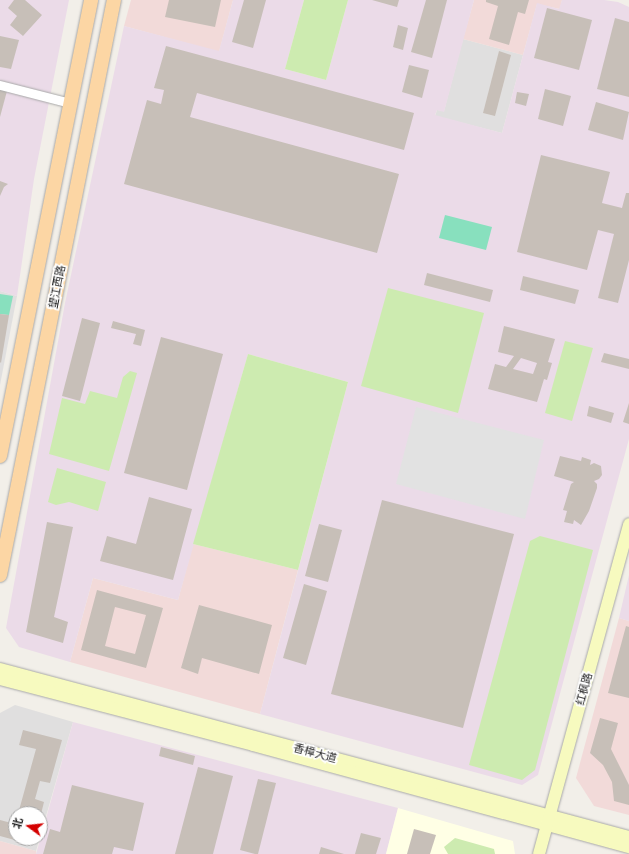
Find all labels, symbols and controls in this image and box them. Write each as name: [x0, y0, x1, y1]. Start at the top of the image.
street label: 望江西路: [46, 264, 68, 310]
street label: 红枫路: [573, 671, 595, 707]
street label: 香樟大道: [292, 741, 338, 765]
north arrow: [8, 806, 48, 846]
text: 北: [8, 816, 27, 831]

